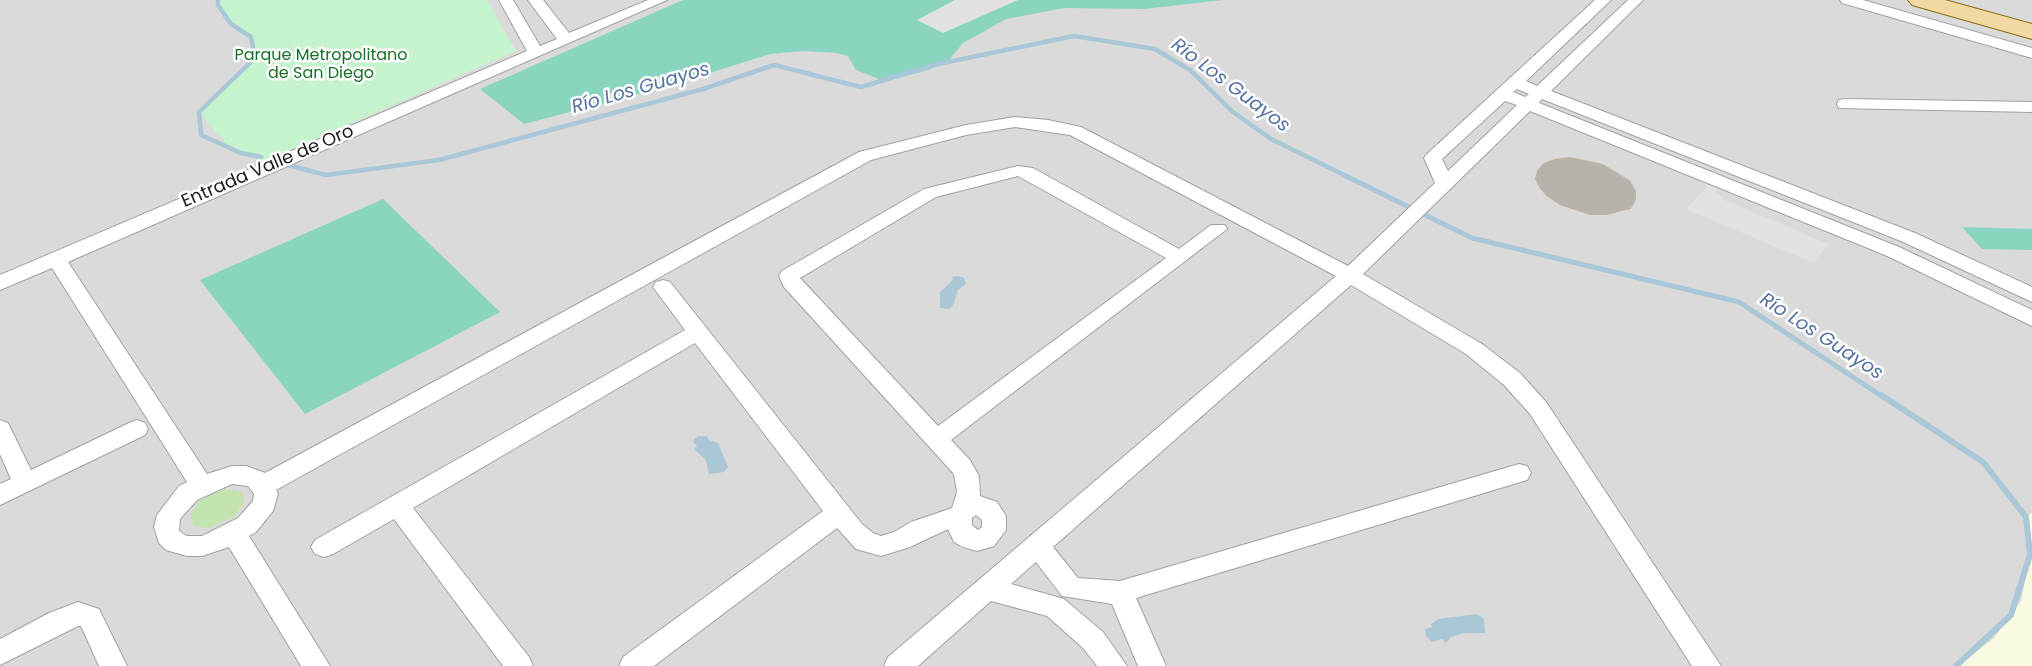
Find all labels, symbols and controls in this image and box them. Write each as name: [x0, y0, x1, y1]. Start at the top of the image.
water label: Río Los Guayos: [1166, 34, 1294, 138]
park label: Parque Metropolitano de San Diego: [234, 46, 408, 84]
water label: Río Los Guayos: [569, 58, 713, 120]
street label: Entrada Valle de Oro: [179, 121, 357, 213]
water label: Río Los Guayos: [1755, 289, 1887, 385]

